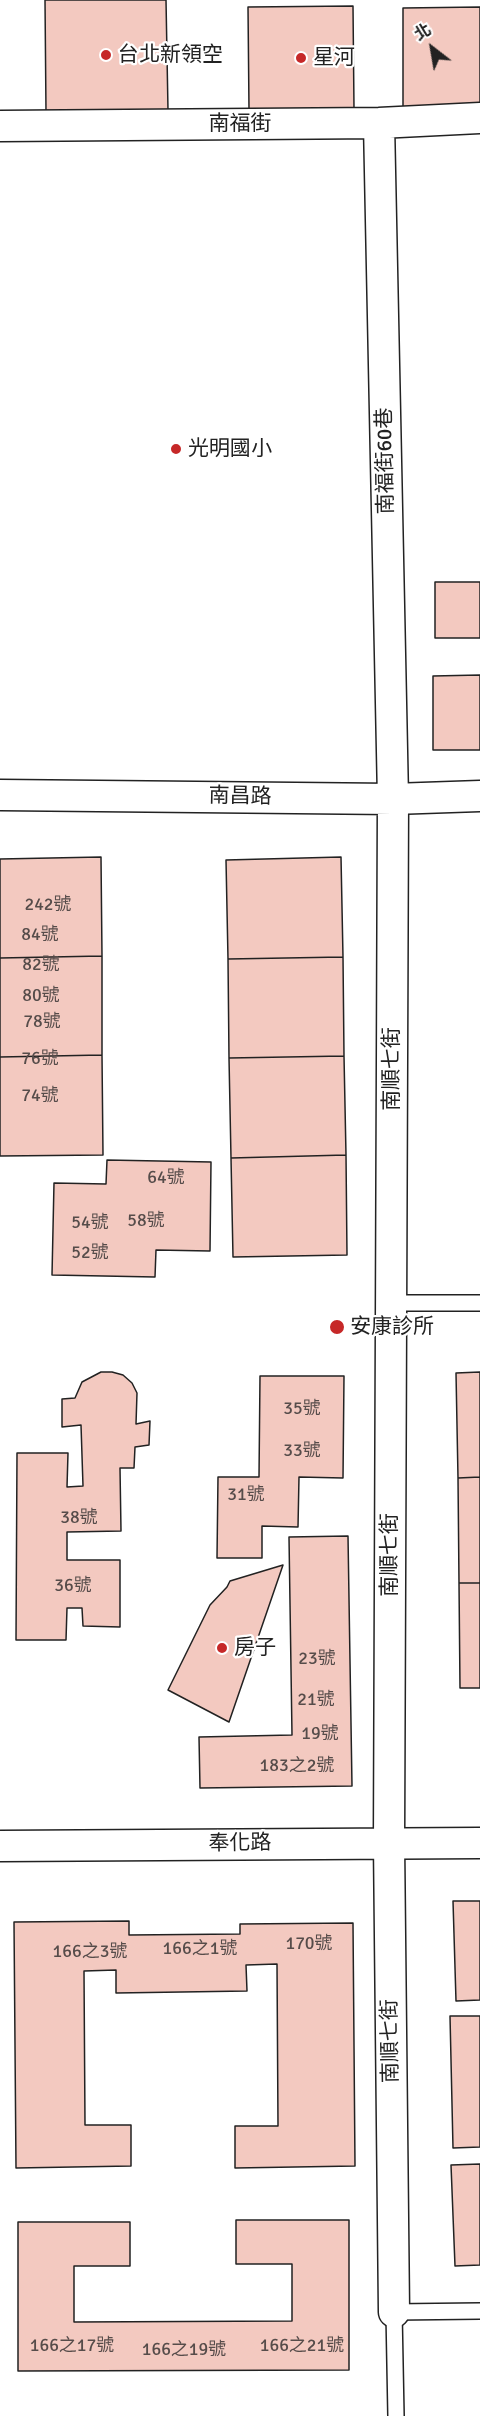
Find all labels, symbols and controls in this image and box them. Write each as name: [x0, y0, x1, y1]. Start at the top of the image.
north arrow: [402, 18, 462, 78]
text: 北: [411, 20, 435, 45]
place label: 台北新領空: [118, 42, 223, 68]
place label: 星河: [313, 45, 355, 71]
marker: 台北新領空: [99, 48, 113, 62]
marker: 星河: [294, 51, 308, 65]
street label: 南福街: [209, 111, 271, 137]
street label: 南福街60巷: [372, 407, 400, 515]
place label: 光明國小: [188, 436, 272, 462]
marker: 光明國小: [169, 442, 183, 456]
street label: 南昌路: [208, 784, 272, 810]
house number: 242號: [24, 894, 72, 916]
house number: 84號: [21, 924, 59, 946]
house number: 82號: [22, 954, 60, 976]
house number: 80號: [22, 985, 60, 1007]
house number: 78號: [23, 1011, 61, 1033]
street label: 南順七街: [379, 1027, 405, 1111]
house number: 76號: [21, 1048, 59, 1070]
house number: 74號: [21, 1085, 59, 1107]
house number: 64號: [147, 1167, 185, 1189]
house number: 58號: [127, 1210, 165, 1232]
house number: 54號: [71, 1212, 109, 1234]
house number: 52號: [71, 1242, 109, 1264]
place label: 安康診所: [350, 1314, 434, 1340]
marker: 安康診所: [328, 1318, 346, 1336]
house number: 35號: [283, 1398, 321, 1420]
house number: 33號: [283, 1440, 321, 1462]
house number: 31號: [227, 1484, 265, 1506]
house number: 38號: [60, 1507, 98, 1529]
street label: 南順七街: [377, 1513, 403, 1597]
house number: 36號: [54, 1575, 92, 1597]
place label: 房子: [234, 1635, 276, 1661]
marker: 房子: [215, 1641, 229, 1655]
house number: 23號: [298, 1648, 336, 1670]
house number: 21號: [297, 1689, 335, 1711]
house number: 19號: [301, 1723, 339, 1745]
house number: 183之2號: [260, 1755, 334, 1777]
street label: 奉化路: [208, 1831, 272, 1857]
house number: 170號: [285, 1933, 333, 1955]
house number: 166之1號: [163, 1938, 237, 1960]
house number: 166之3號: [53, 1941, 127, 1963]
street label: 南順七街: [378, 1999, 404, 2083]
house number: 166之17號: [30, 2335, 114, 2357]
house number: 166之21號: [260, 2335, 344, 2357]
house number: 166之19號: [142, 2339, 226, 2361]

